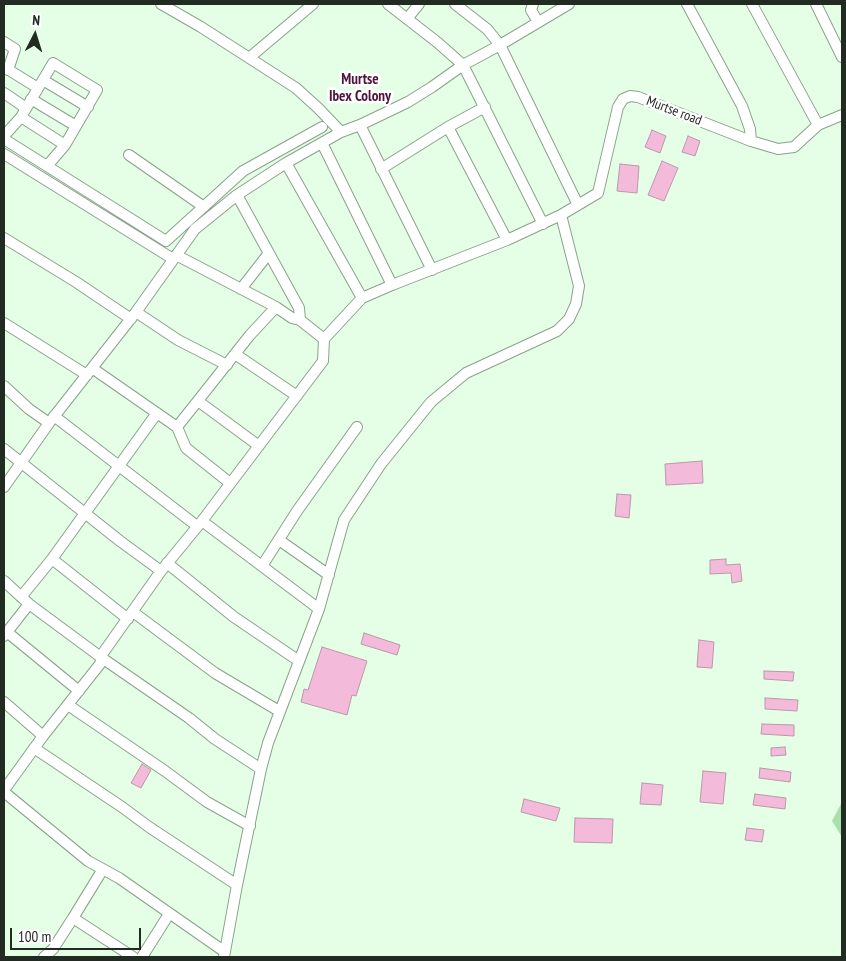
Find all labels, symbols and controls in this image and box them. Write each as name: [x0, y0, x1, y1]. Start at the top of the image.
north arrow: [10, 10, 60, 60]
text: N: [32, 11, 41, 29]
district label: Murtse Ibex Colony: [329, 71, 391, 106]
street label: Murtse road: [644, 93, 704, 129]
scale bar: [12, 918, 144, 950]
text: 100 m: [18, 927, 51, 946]

